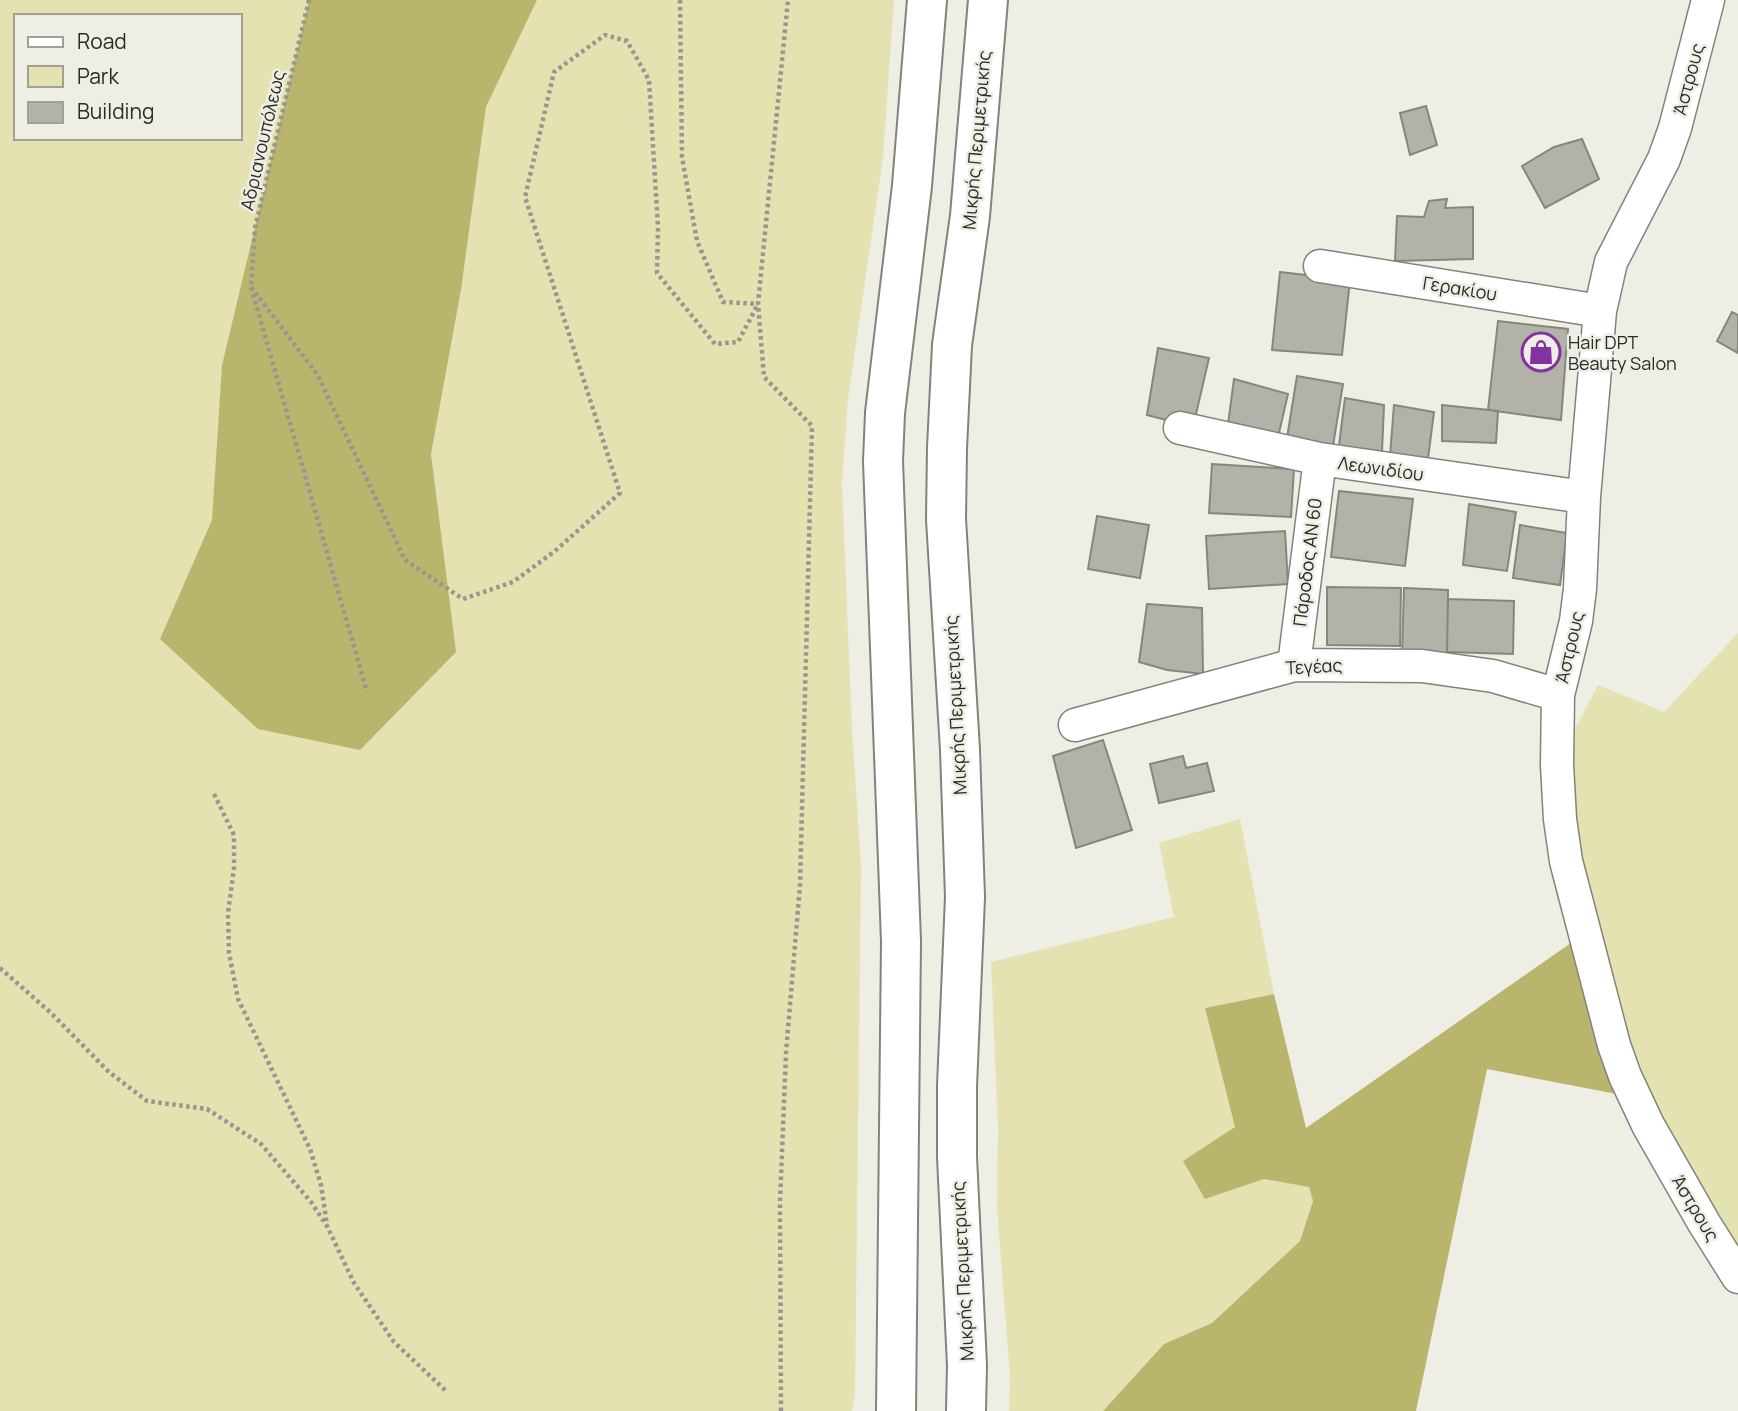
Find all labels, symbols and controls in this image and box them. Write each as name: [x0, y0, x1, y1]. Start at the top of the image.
legend: [14, 14, 242, 140]
text: Road: [77, 27, 127, 55]
street label: Άστρους: [1667, 41, 1709, 117]
street label: Μικρής Περιμετρικής: [956, 49, 996, 231]
text: Park: [77, 62, 119, 90]
street label: Αδριανουπόλεως: [234, 67, 290, 213]
text: Building: [77, 97, 154, 125]
street label: Γερακίου: [1421, 270, 1499, 306]
place label: Hair DPT Beauty Salon: [1568, 330, 1677, 375]
shop icon: Hair DPT Beauty Salon: [1520, 331, 1562, 373]
street label: Λεωνιδίου: [1337, 450, 1425, 486]
street label: Πάροδος ΑΝ 60: [1287, 496, 1327, 628]
street label: Άστρους: [1549, 609, 1589, 685]
street label: Μικρής Περιμετρικής: [938, 615, 972, 795]
street label: Τεγέας: [1285, 653, 1343, 679]
street label: Άστρους: [1667, 1170, 1725, 1246]
street label: Μικρής Περιμετρικής: [945, 1181, 979, 1361]

